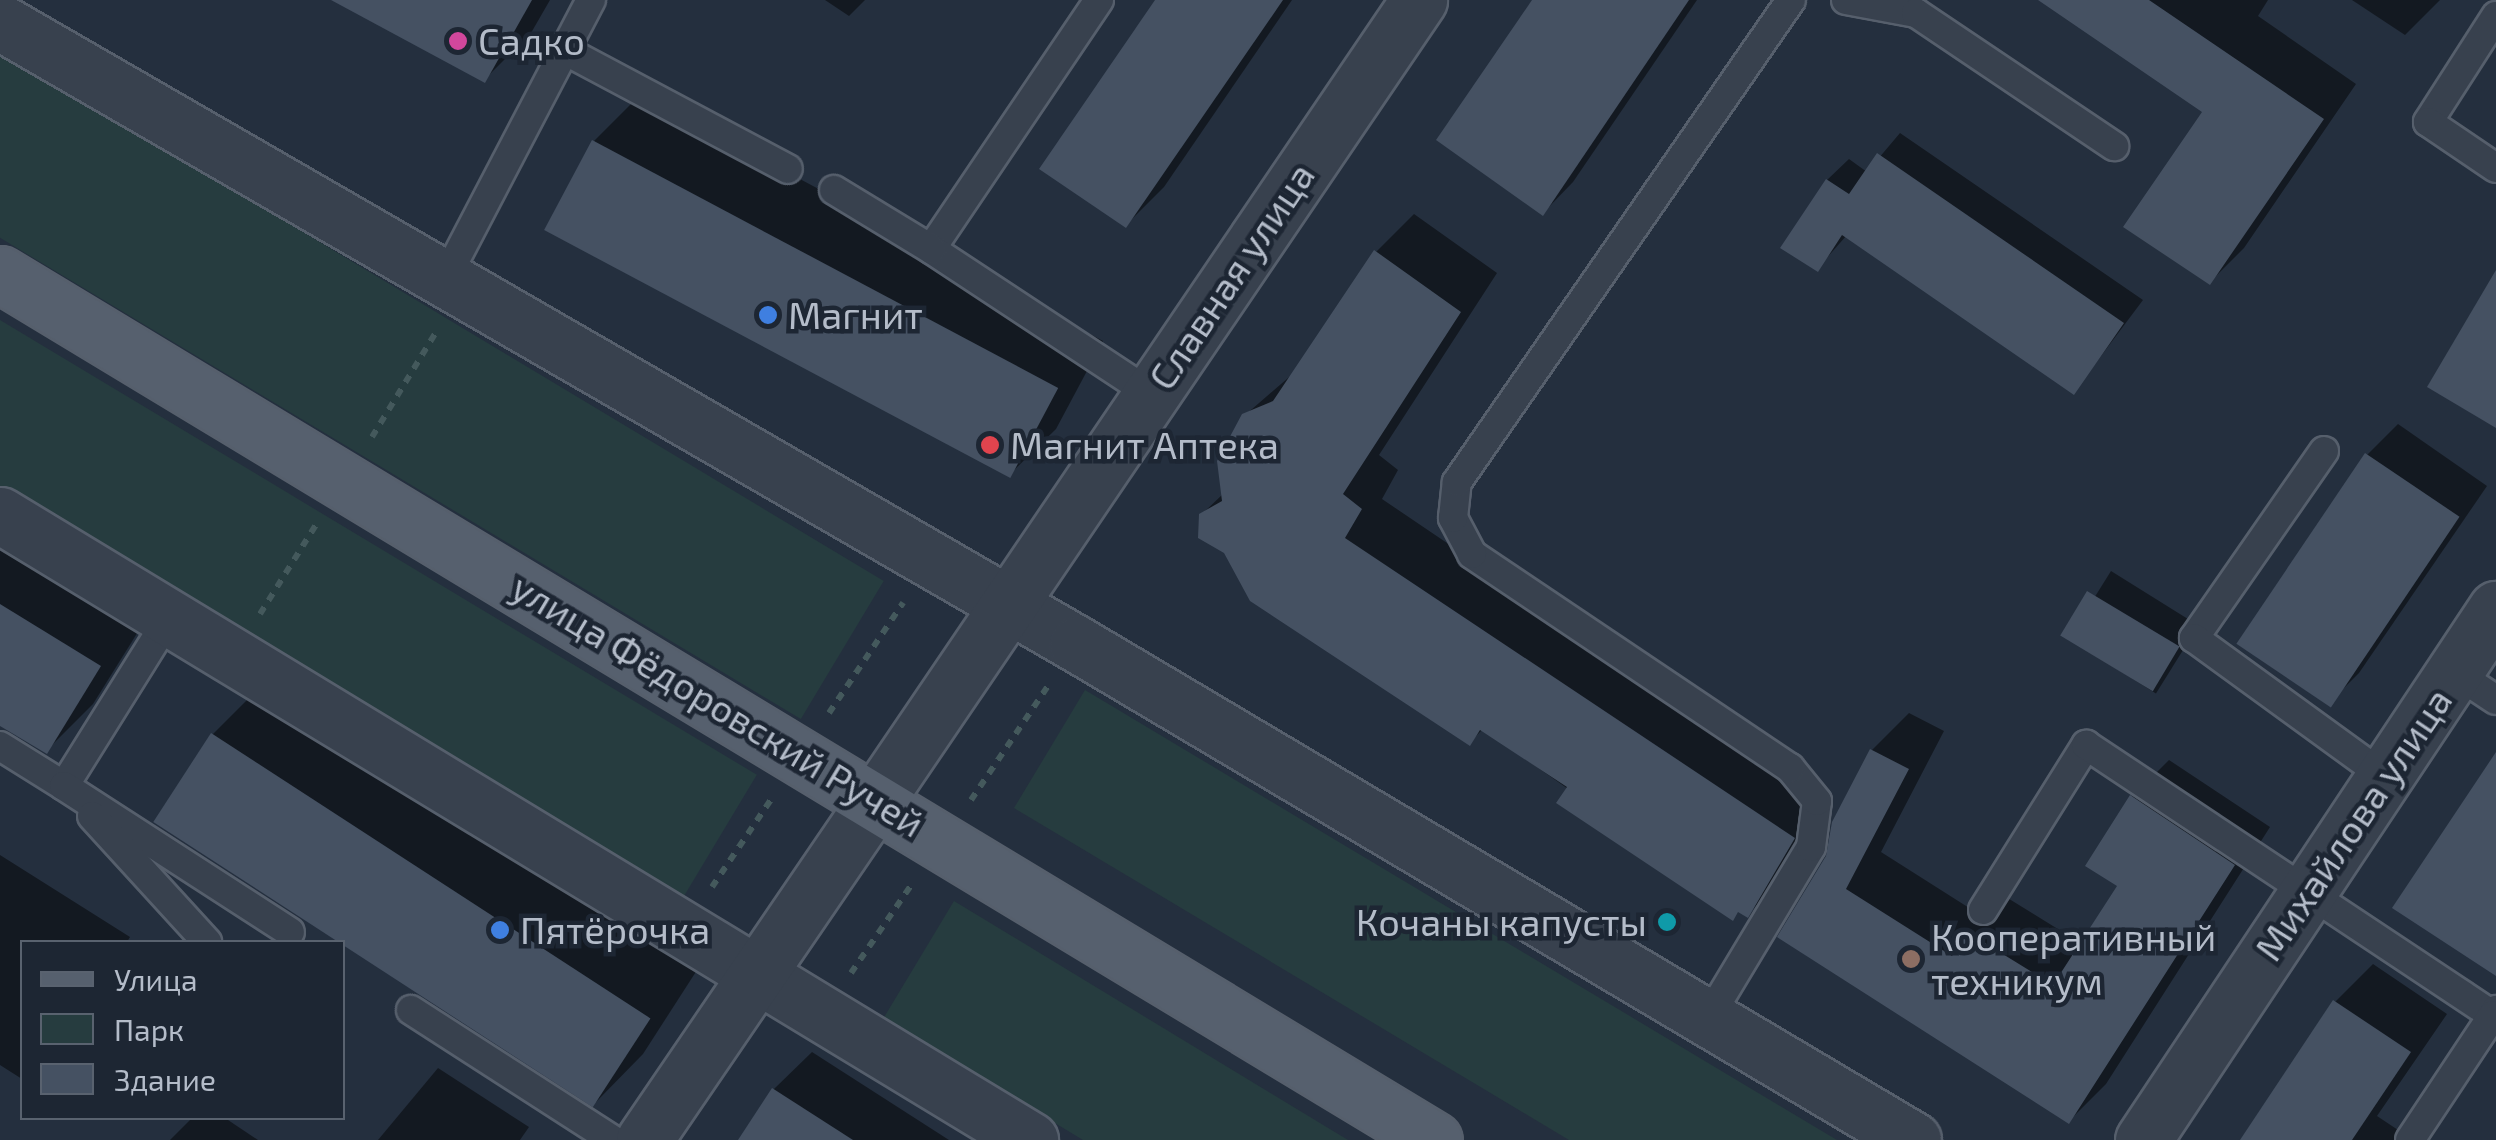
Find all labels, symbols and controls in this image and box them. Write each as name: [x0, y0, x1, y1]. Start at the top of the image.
place label: Садко: [478, 18, 585, 64]
marker: Садко: [447, 30, 469, 52]
street label: Славная улица: [1138, 154, 1324, 398]
place label: Магнит: [788, 292, 923, 338]
marker: Магнит: [757, 304, 779, 326]
place label: Магнит Аптека: [1010, 422, 1279, 468]
marker: Магнит Аптека: [979, 434, 1001, 456]
street label: улица Фёдоровский Ручей: [504, 564, 932, 846]
street label: Михайлова улица: [2245, 679, 2461, 969]
place label: Кочаны капусты: [1356, 899, 1647, 945]
place label: Пятёрочка: [520, 907, 710, 953]
marker: Кочаны капусты: [1656, 911, 1678, 933]
place label: Кооперативный техникум: [1931, 914, 2216, 1004]
marker: Пятёрочка: [489, 919, 511, 941]
legend: [20, 940, 345, 1120]
marker: Кооперативный техникум: [1900, 948, 1922, 970]
text: Улица: [114, 961, 198, 997]
text: Парк: [114, 1011, 184, 1047]
text: Здание: [114, 1061, 216, 1097]

